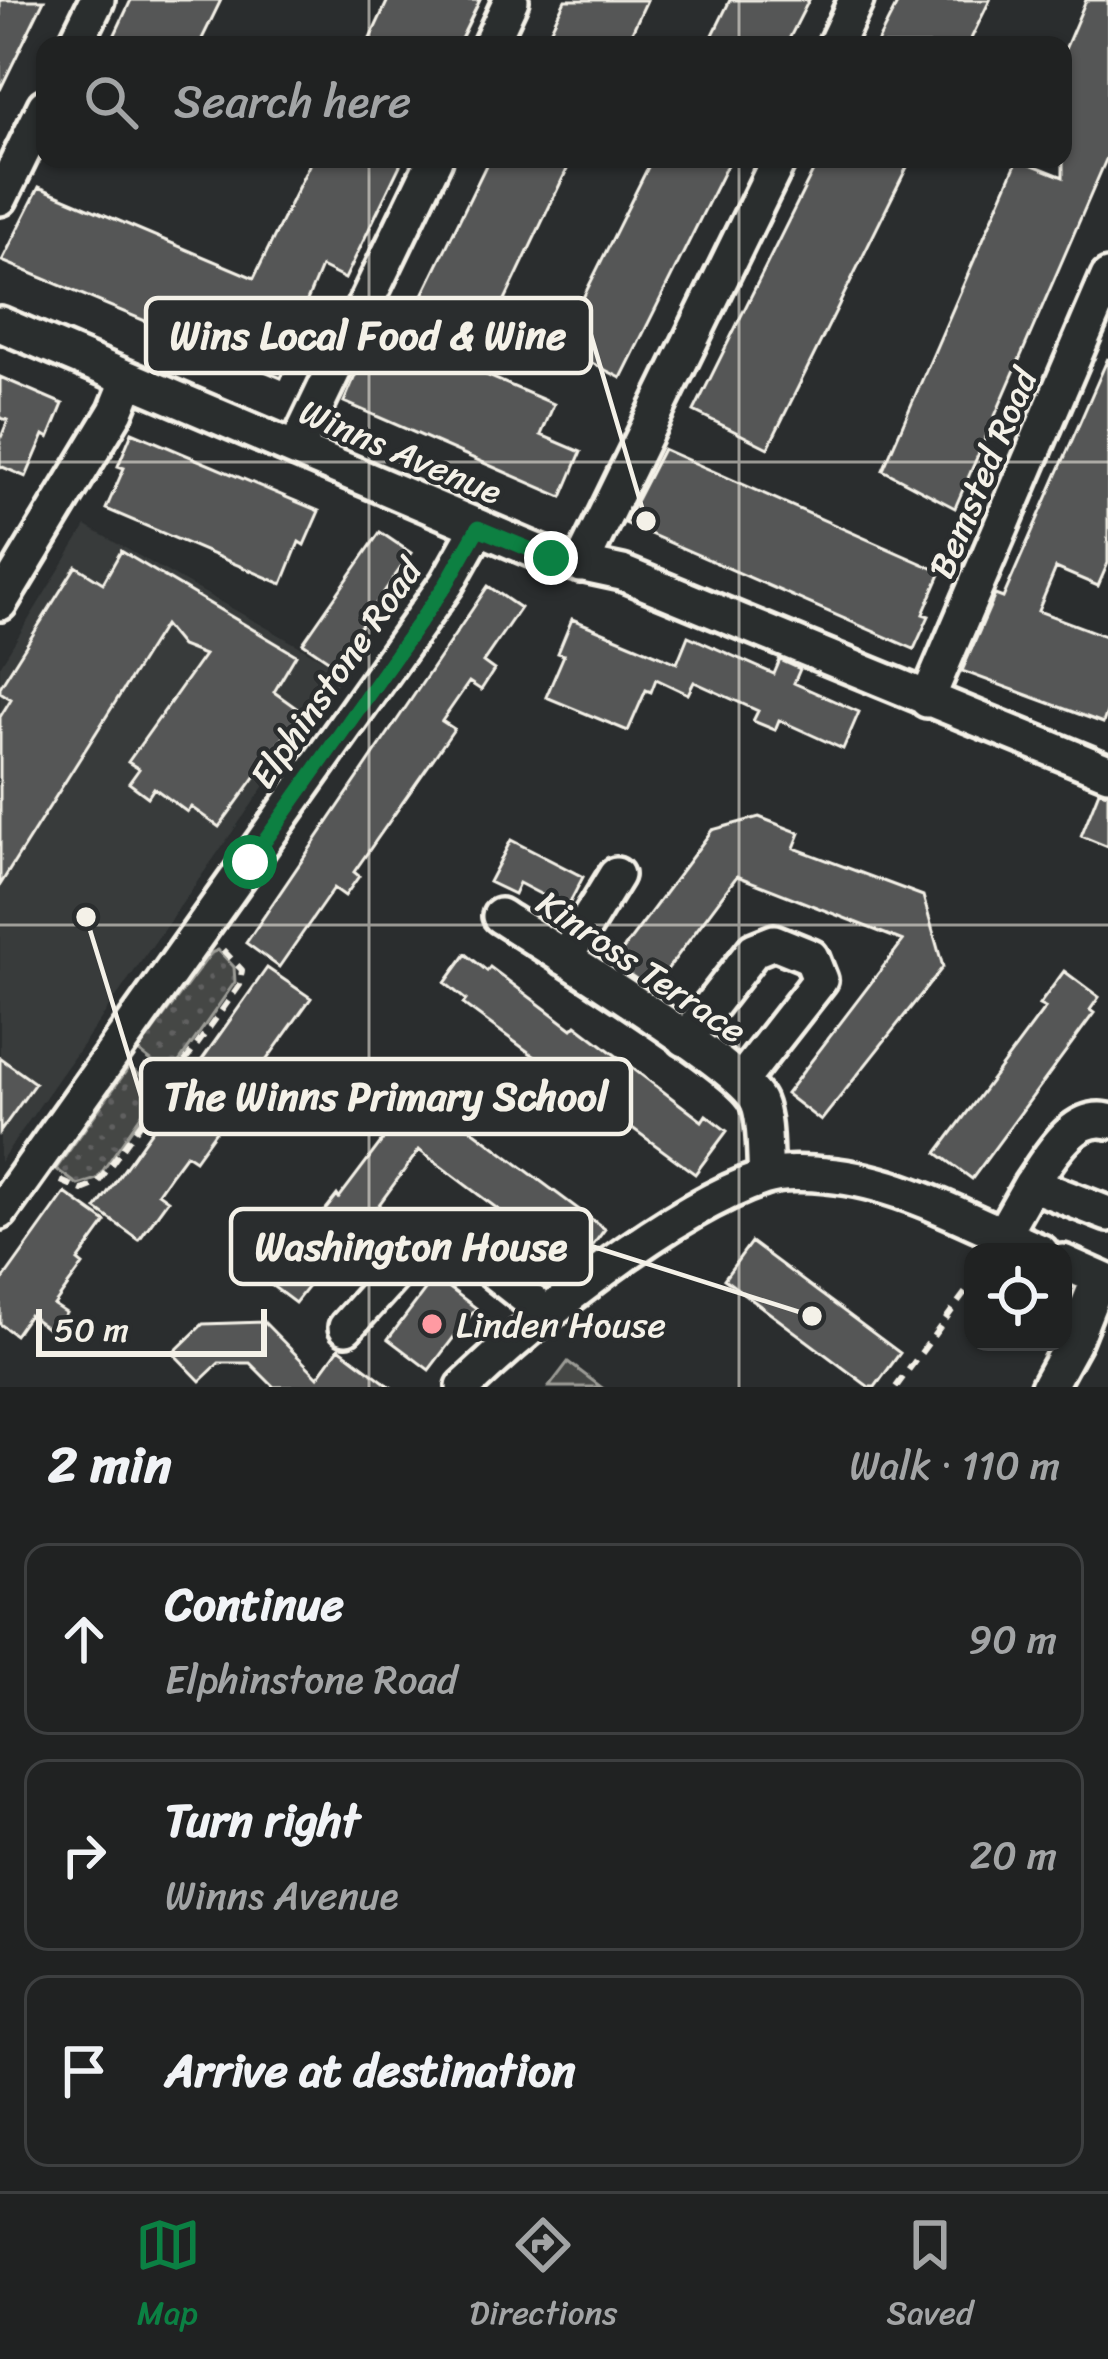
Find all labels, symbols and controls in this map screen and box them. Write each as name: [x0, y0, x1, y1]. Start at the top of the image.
search box: [36, 36, 1072, 168]
text: Search here: [174, 62, 411, 142]
icon: search: [78, 69, 144, 135]
callout: Wins Local Food & Wine: [146, 298, 591, 373]
text: Wins Local Food & Wine: [170, 301, 566, 370]
street label: Bemsted Road: [910, 356, 1057, 589]
street label: Winns Avenue: [289, 380, 512, 523]
route end: [524, 531, 578, 585]
street label: Elphinstone Road: [232, 543, 441, 803]
route start: [223, 835, 277, 889]
street label: Kinross Terrace: [523, 872, 760, 1061]
callout: The Winns Primary School: [141, 1059, 631, 1134]
text: The Winns Primary School: [164, 1062, 610, 1131]
callout: Washington House: [231, 1209, 591, 1284]
text: Washington House: [255, 1212, 567, 1281]
map controls: [964, 1243, 1072, 1351]
button: locate: [964, 1243, 1072, 1351]
place label: Linden House: [456, 1293, 666, 1357]
text: 50 m: [54, 1301, 129, 1359]
scale bar: [36, 1303, 267, 1356]
marker: Linden House: [419, 1311, 445, 1337]
text: 2 min: [48, 1420, 171, 1510]
text: Walk · 110 m: [850, 1431, 1060, 1500]
text: Continue: [165, 1565, 344, 1645]
text: 90 m: [968, 1605, 1057, 1674]
icon: ahead: [51, 1606, 117, 1672]
text: Elphinstone Road: [165, 1645, 458, 1714]
text: Turn right: [165, 1781, 360, 1861]
text: 20 m: [970, 1821, 1057, 1890]
icon: right: [51, 1822, 117, 1888]
text: Winns Avenue: [165, 1861, 399, 1930]
text: Arrive at destination: [165, 2031, 575, 2111]
icon: arrive: [51, 2038, 117, 2104]
tab: Map: [135, 2212, 201, 2342]
tab: Directions: [470, 2212, 617, 2342]
tab: Saved: [886, 2212, 973, 2342]

